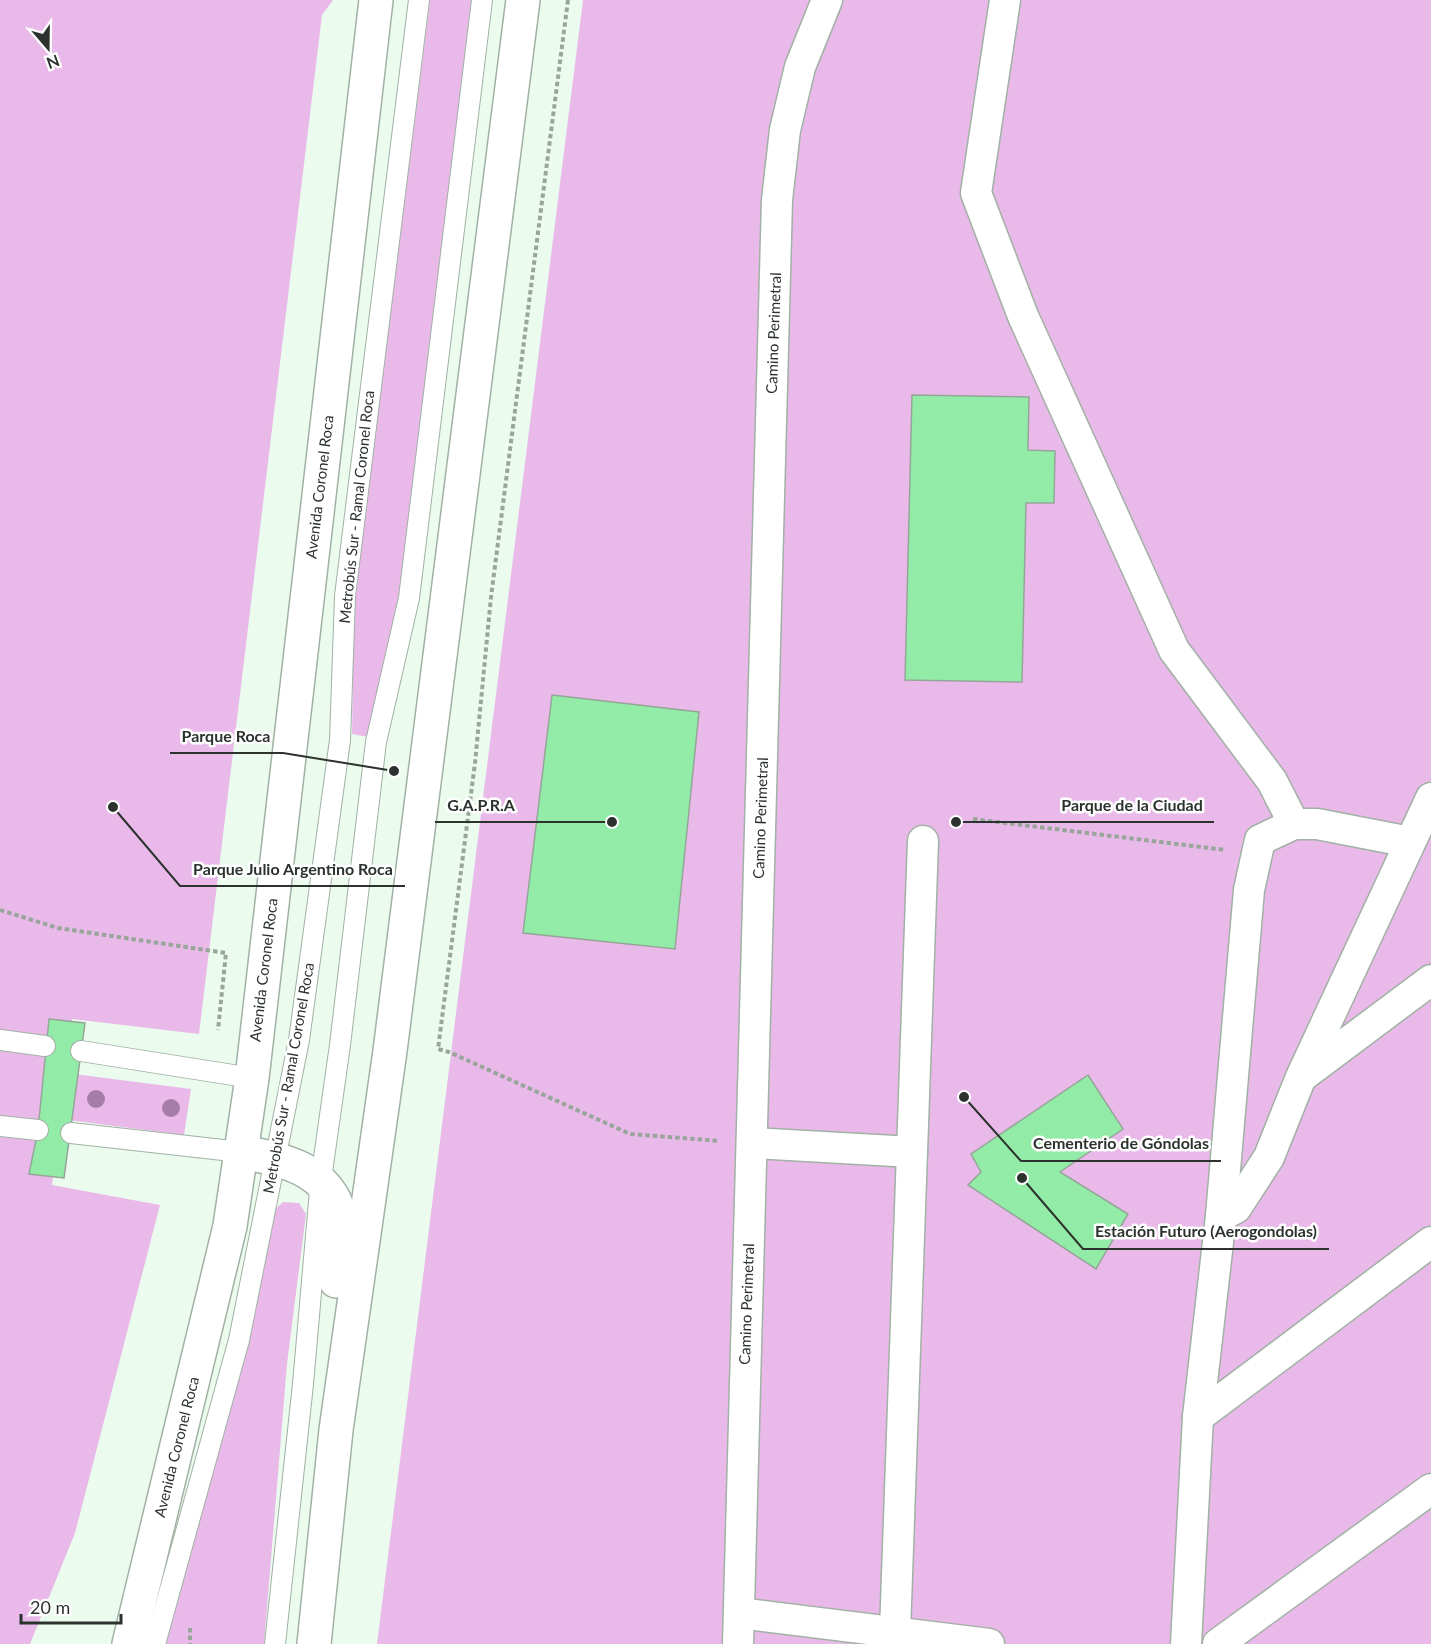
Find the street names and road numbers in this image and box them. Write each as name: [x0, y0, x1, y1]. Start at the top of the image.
street label: Camino Perimetral: [762, 272, 784, 394]
street label: Metrobús Sur - Ramal Coronel Roca: [335, 390, 377, 624]
street label: Avenida Coronel Roca: [301, 414, 337, 560]
street label: Camino Perimetral: [749, 757, 771, 879]
street label: Avenida Coronel Roca: [245, 897, 281, 1043]
street label: Metrobús Sur - Ramal Coronel Roca: [259, 961, 317, 1195]
street label: Camino Perimetral: [735, 1243, 757, 1365]
street label: Avenida Coronel Roca: [150, 1375, 202, 1519]

